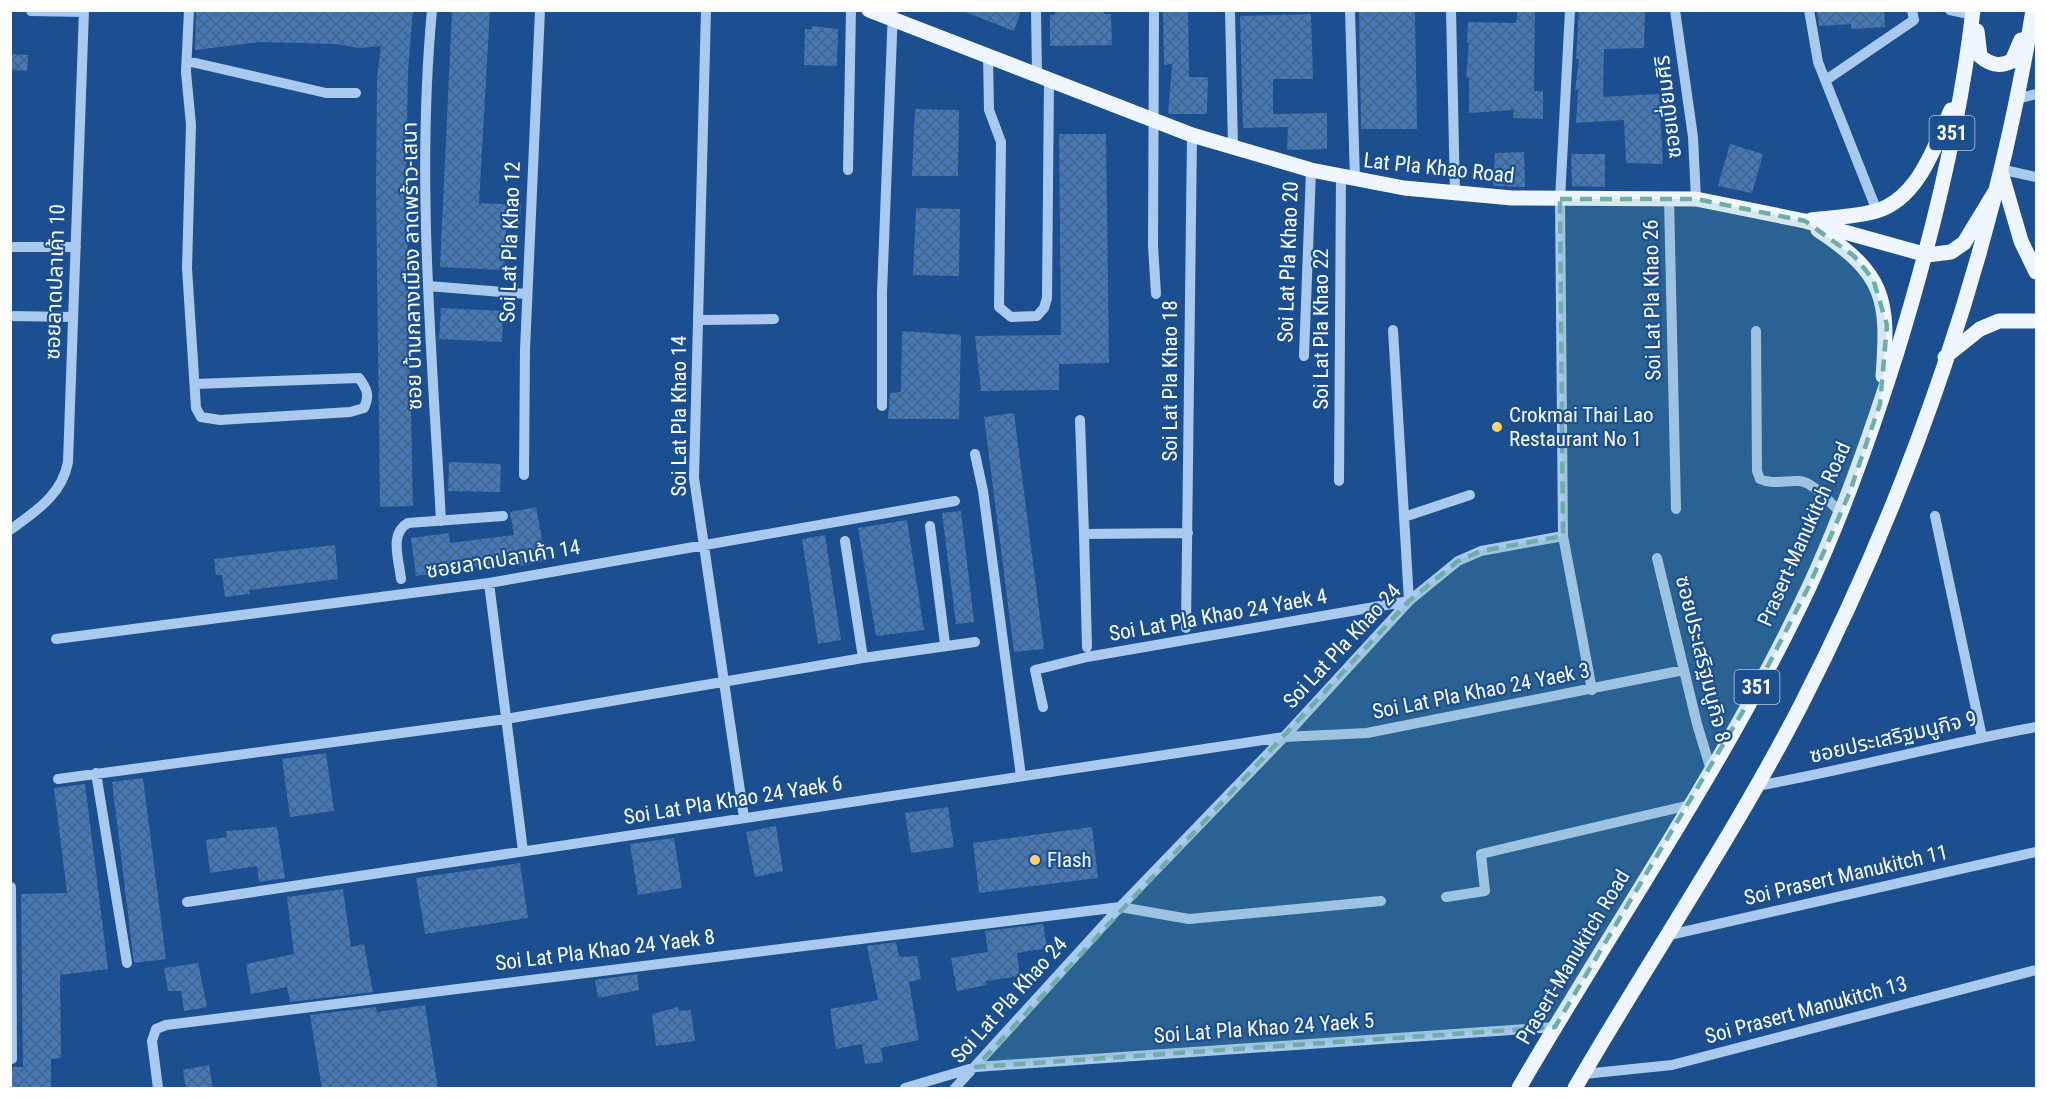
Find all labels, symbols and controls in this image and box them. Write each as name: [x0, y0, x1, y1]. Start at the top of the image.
street label: ซอยเปี่ยมศิริ: [1647, 54, 1686, 160]
road number: 351: [1930, 116, 1974, 150]
street label: ซอย บ้านกลางเมือง ลาดพร้าว-เสนา: [397, 122, 427, 410]
street label: Lat Pla Khao Road: [1362, 148, 1516, 188]
street label: Soi Lat Pla Khao 12: [495, 161, 525, 323]
street label: Soi Lat Pla Khao 20: [1273, 181, 1303, 343]
street label: ซอยลาดปลาเค้า 10: [40, 204, 70, 360]
street label: Soi Lat Pla Khao 26: [1639, 219, 1665, 381]
street label: Soi Lat Pla Khao 22: [1309, 248, 1333, 410]
street label: Soi Lat Pla Khao 18: [1158, 300, 1182, 462]
street label: Soi Lat Pla Khao 14: [667, 335, 691, 497]
place label: Crokmai Thai Lao Restaurant No 1: [1509, 403, 1654, 451]
marker: Crokmai Thai Lao Restaurant No 1: [1490, 420, 1504, 434]
street label: Prasert-Manukitch Road: [1753, 438, 1855, 630]
street label: ซอยลาดปลาเค้า 14: [424, 535, 582, 583]
street label: ซอยประเสริฐมนูกิจ 8: [1670, 573, 1735, 745]
street label: Soi Lat Pla Khao 24: [1278, 579, 1406, 713]
street label: Soi Lat Pla Khao 24 Yaek 4: [1107, 584, 1329, 646]
street label: Soi Lat Pla Khao 24 Yaek 3: [1370, 658, 1592, 724]
road number: 351: [1734, 670, 1780, 704]
street label: ซอยประเสริฐมนูกิจ 9: [1807, 706, 1979, 769]
street label: Soi Lat Pla Khao 24 Yaek 6: [622, 771, 844, 829]
street label: Soi Prasert Manukitch 11: [1742, 840, 1950, 910]
place label: Flash: [1047, 848, 1092, 872]
marker: Flash: [1028, 853, 1042, 867]
street label: Prasert-Manukitch Road: [1511, 866, 1635, 1048]
street label: Soi Lat Pla Khao 24 Yaek 8: [494, 925, 716, 975]
street label: Soi Lat Pla Khao 24: [946, 932, 1072, 1068]
street label: Soi Prasert Manukitch 13: [1702, 971, 1910, 1049]
street label: Soi Lat Pla Khao 24 Yaek 5: [1153, 1008, 1375, 1048]

